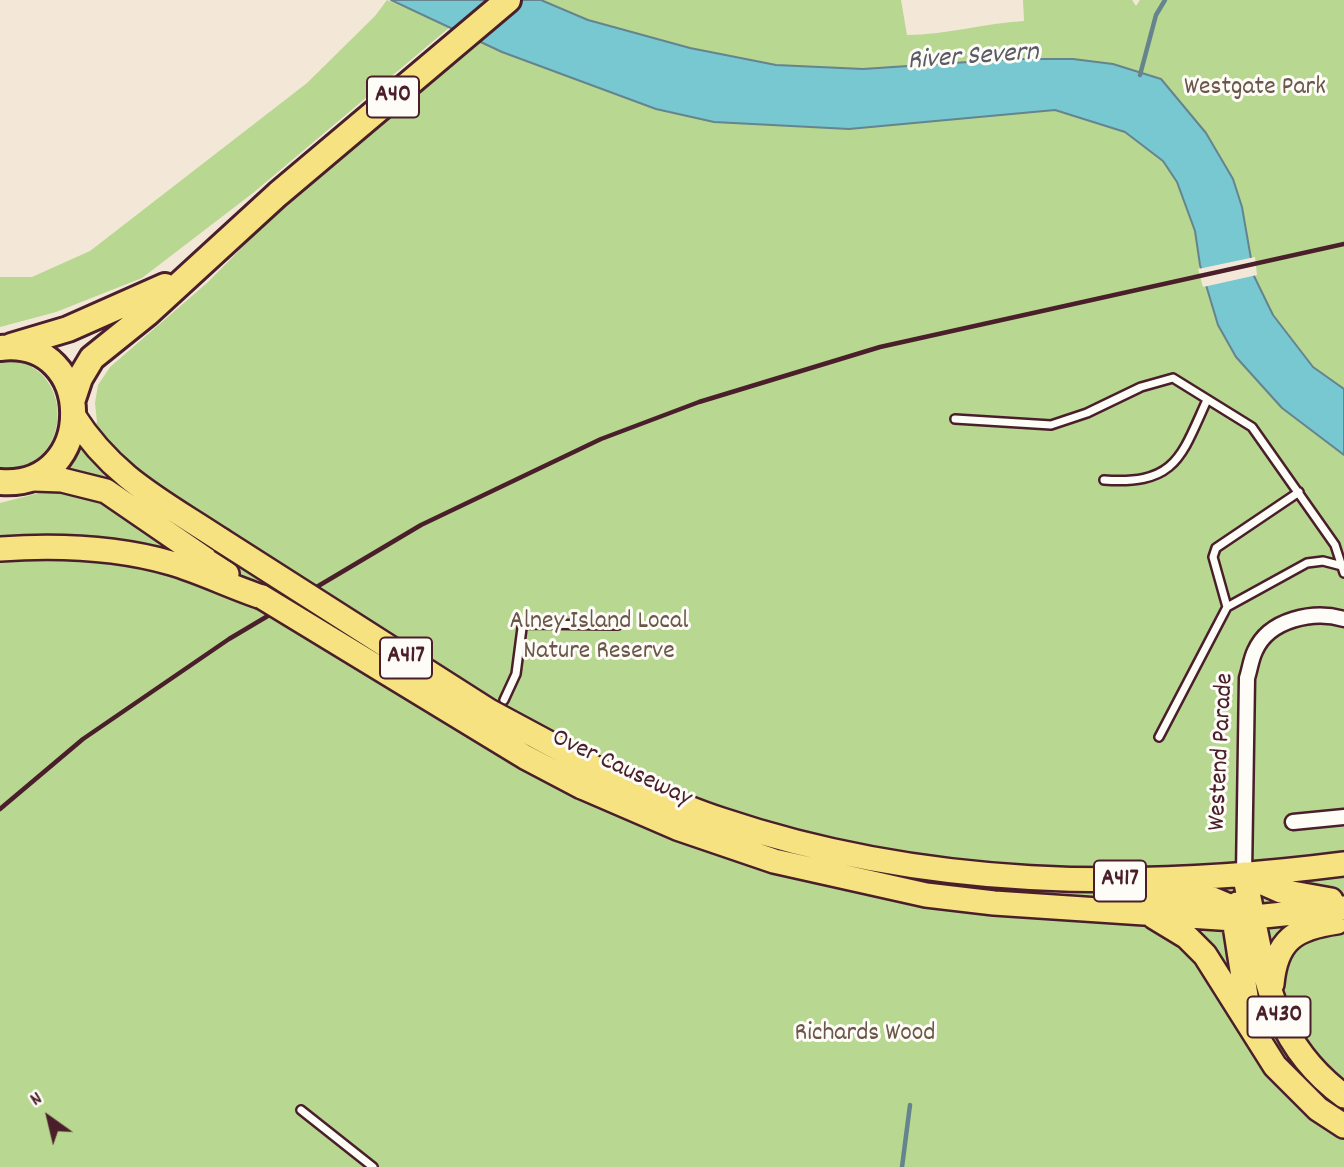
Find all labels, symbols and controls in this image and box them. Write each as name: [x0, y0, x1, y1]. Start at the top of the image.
water label: River Severn: [906, 38, 1040, 80]
park label: Westgate Park: [1184, 73, 1326, 105]
road number: A40: [367, 76, 419, 118]
park label: Alney Island Local Nature Reserve: [510, 607, 688, 668]
road number: A417: [380, 638, 432, 678]
street label: Westend Parade: [1203, 672, 1243, 832]
street label: Over Causeway: [546, 724, 696, 816]
road number: A417: [1094, 860, 1146, 902]
road number: A430: [1248, 996, 1310, 1037]
park label: Richards Wood: [795, 1019, 935, 1051]
north arrow: [14, 1083, 84, 1153]
text: N: [26, 1086, 48, 1114]

